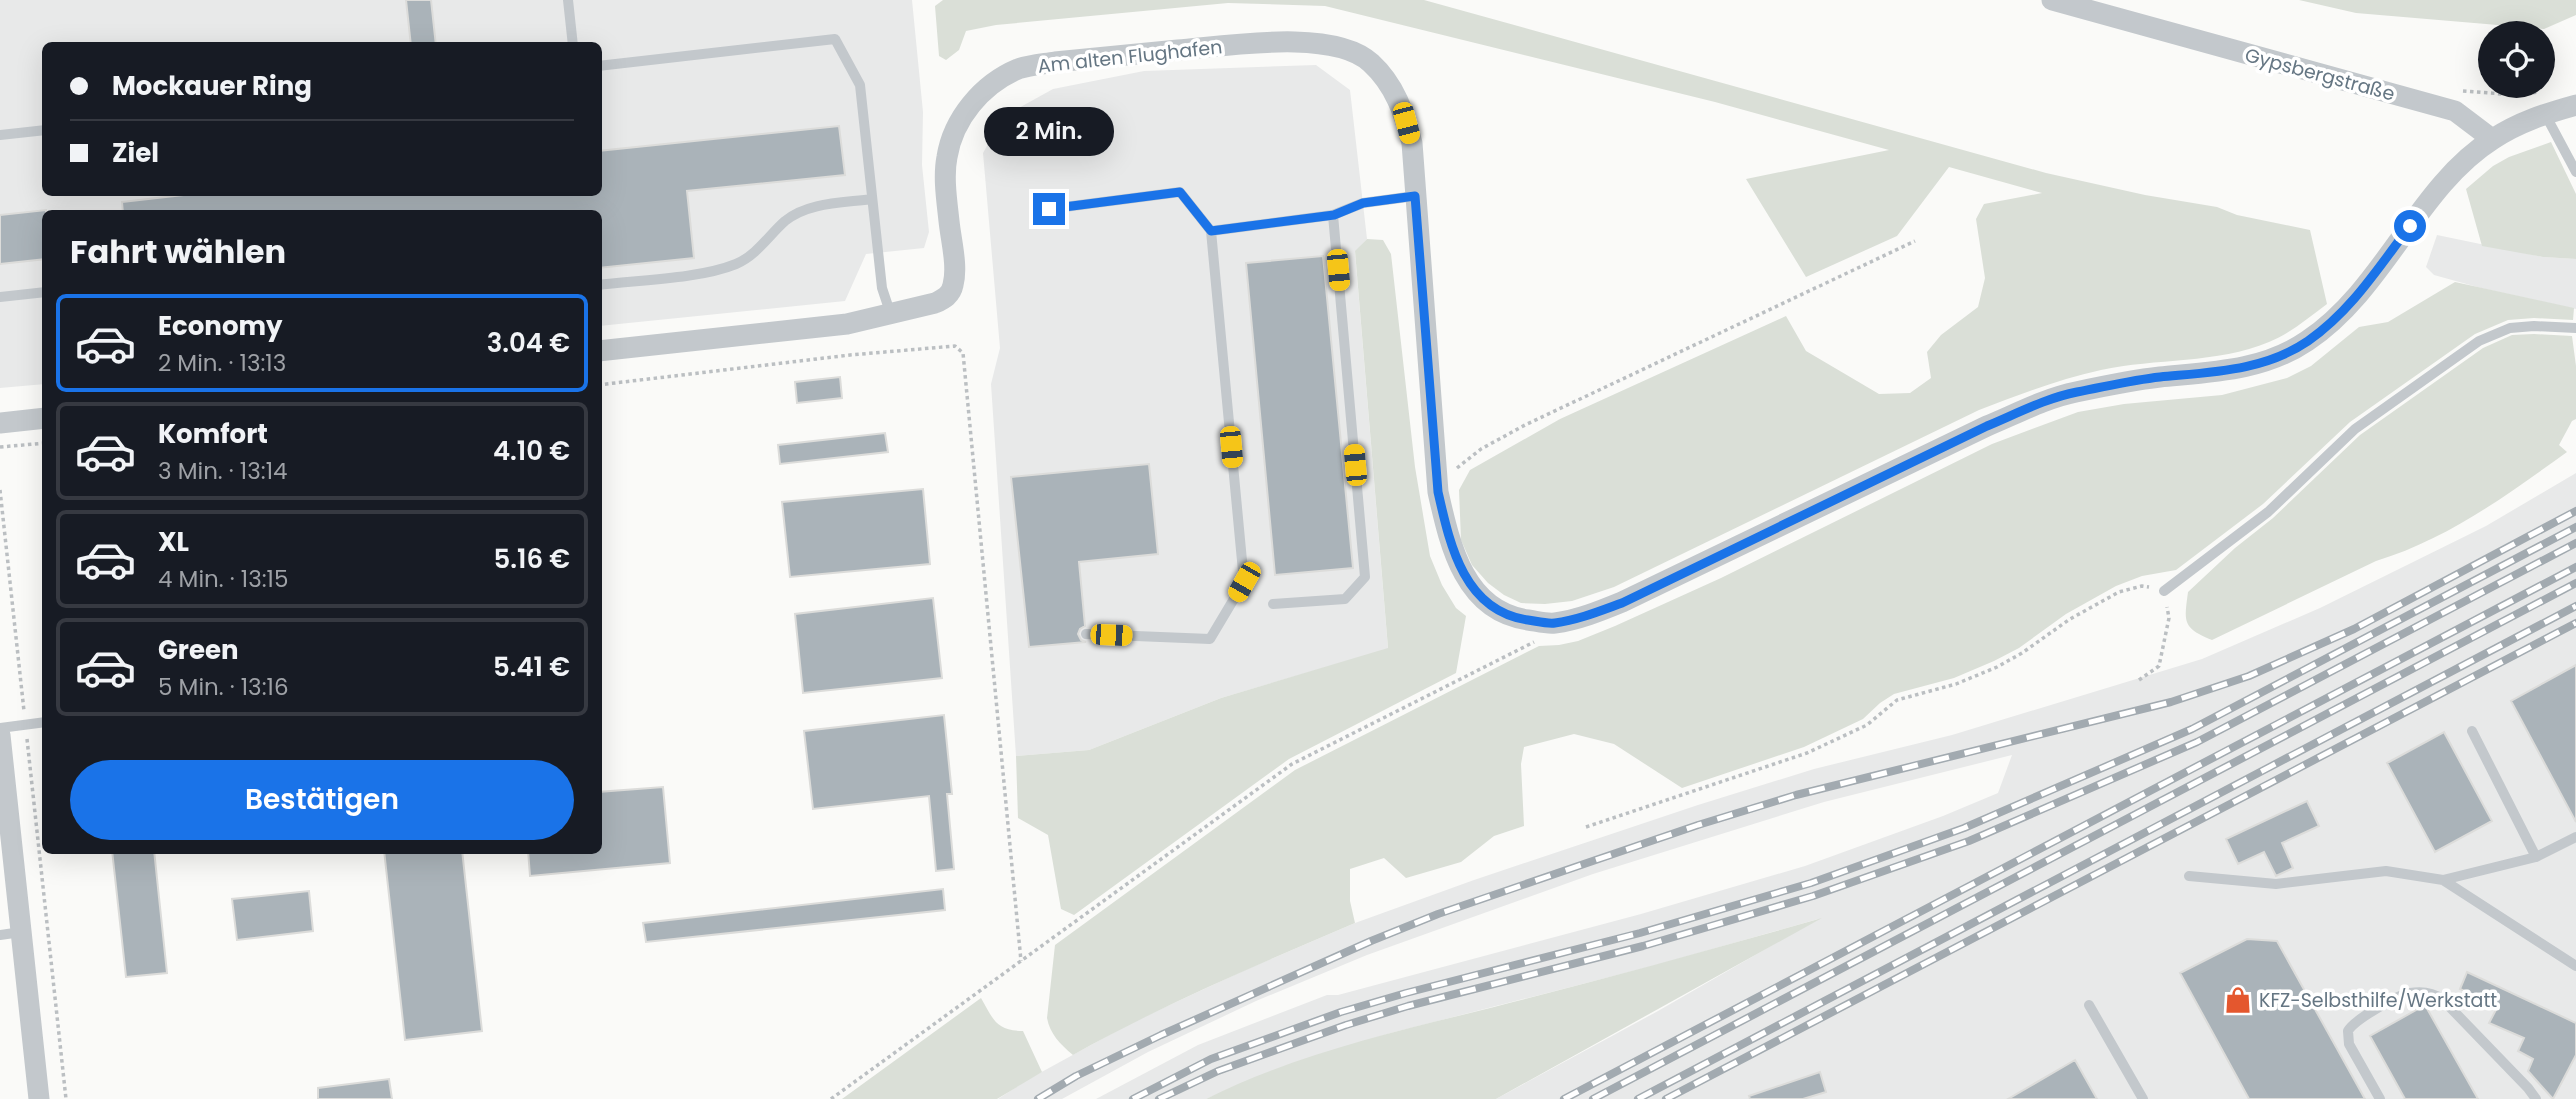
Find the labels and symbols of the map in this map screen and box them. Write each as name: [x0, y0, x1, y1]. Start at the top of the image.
street label: Am alten Flughafen: [1036, 33, 1224, 80]
street label: Gypsbergstraße: [2242, 41, 2398, 107]
car: [1391, 100, 1422, 146]
callout: 2 Min.: [984, 108, 1114, 156]
route end: [1033, 193, 1065, 225]
route start: [2394, 210, 2426, 242]
car: [1326, 248, 1351, 292]
car: [1219, 425, 1244, 469]
car: [1343, 443, 1368, 487]
car: [1225, 559, 1264, 605]
car: [1090, 624, 1133, 646]
shop icon: KFZ-Selbsthilfe/Werkstatt: [2223, 985, 2253, 1015]
place label: KFZ-Selbsthilfe/Werkstatt: [2259, 987, 2497, 1014]

